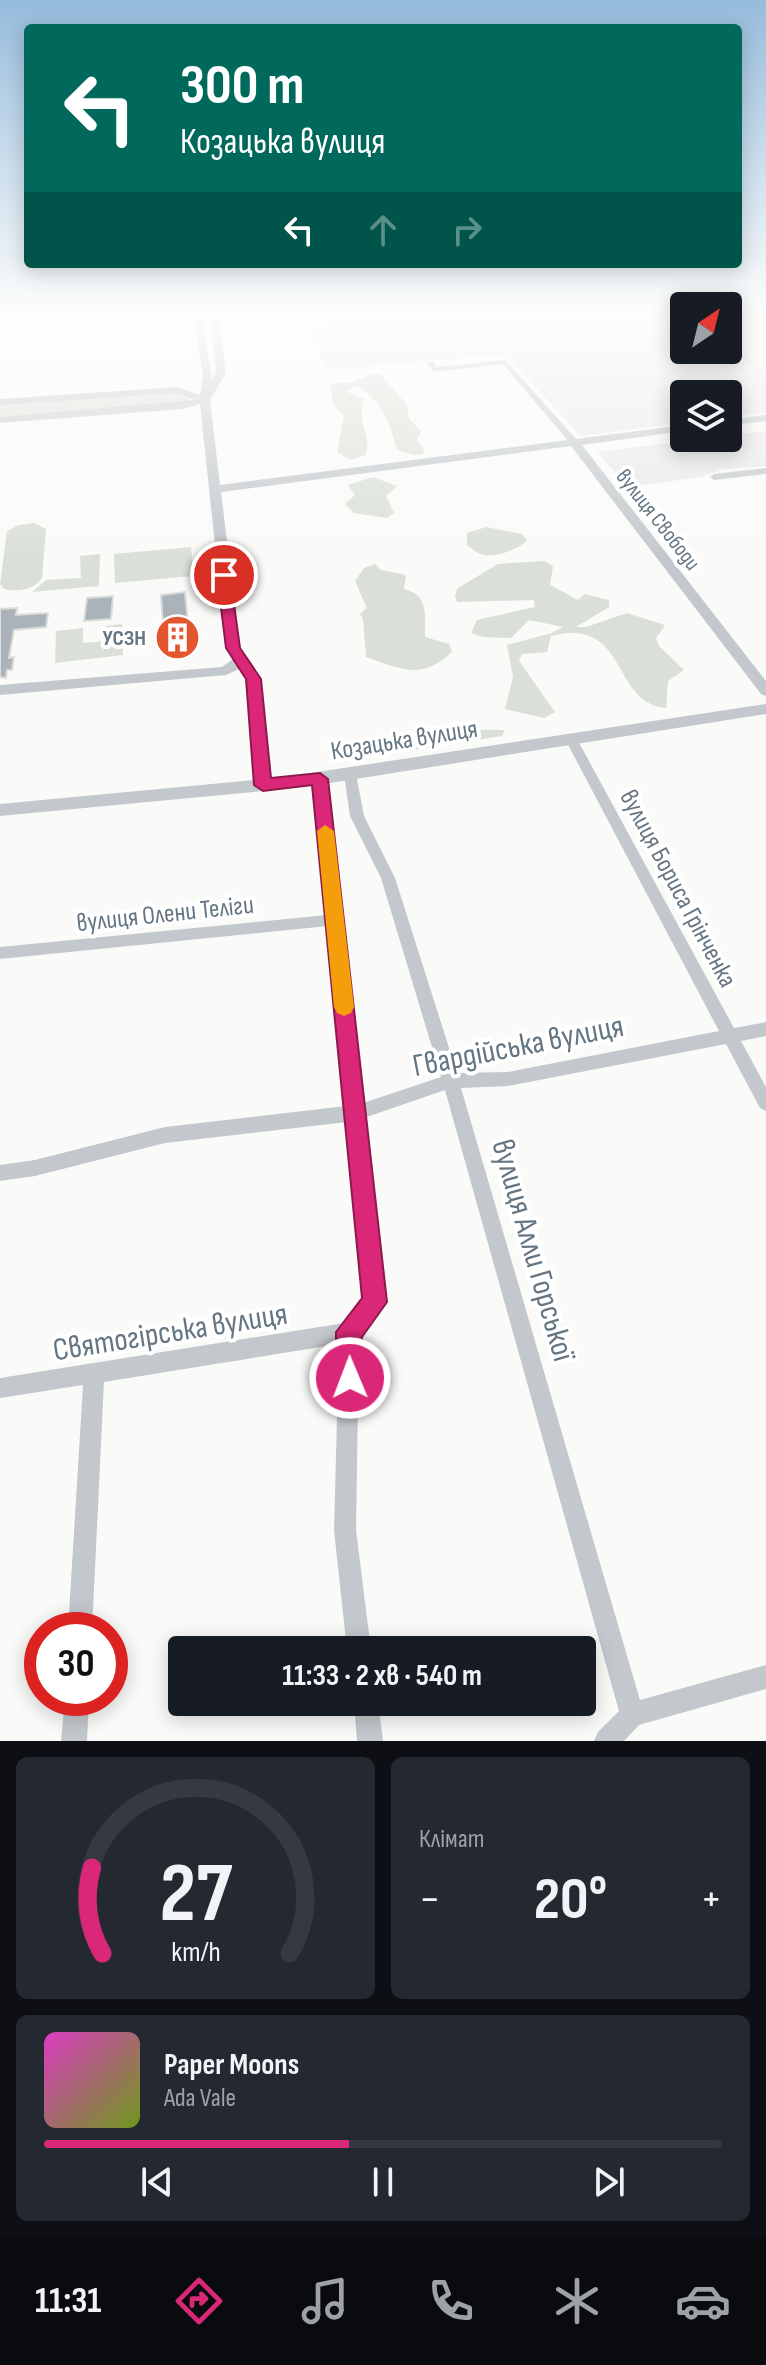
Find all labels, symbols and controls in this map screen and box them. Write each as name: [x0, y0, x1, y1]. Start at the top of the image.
text: 300 m: [180, 53, 304, 120]
icon: left: [48, 56, 152, 160]
text: Козацька вулиця: [180, 121, 385, 164]
icon: left: [277, 208, 321, 252]
icon: ahead: [361, 208, 405, 252]
icon: right: [445, 208, 489, 252]
north arrow: [670, 292, 742, 364]
map controls: [670, 292, 742, 452]
button: layers: [670, 380, 742, 452]
street label: вулиця Свободи: [610, 464, 706, 576]
pin: [190, 541, 258, 609]
icon: arrive: [202, 553, 246, 597]
building icon: УСЗН: [153, 613, 201, 661]
place label: УСЗН: [103, 625, 146, 652]
street label: Козацька вулиця: [329, 714, 480, 767]
street label: вулиця Бориса Грінченка: [612, 785, 743, 993]
street label: вулиця Олени Теліги: [75, 890, 255, 939]
street label: Гвардійська вулиця: [410, 1007, 627, 1086]
street label: вулиця Алли Горської: [482, 1135, 583, 1367]
street label: Святогірська вулиця: [50, 1295, 290, 1370]
position arrow: [308, 1336, 392, 1420]
speed limit sign: 30: [24, 1612, 128, 1716]
text: 11:33 · 2 хв · 540 m: [282, 1658, 482, 1694]
text: Клімат: [419, 1824, 484, 1855]
text: 27: [159, 1845, 233, 1945]
text: 20°: [534, 1864, 607, 1936]
text: −: [419, 1873, 441, 1926]
text: +: [700, 1873, 722, 1926]
text: km/h: [171, 1935, 220, 1970]
text: Paper Moons: [164, 2047, 299, 2083]
text: Ada Vale: [164, 2083, 236, 2114]
icon: previous: [135, 2160, 179, 2204]
icon: pause: [361, 2160, 405, 2204]
icon: next: [587, 2160, 631, 2204]
icon: directions: [171, 2273, 227, 2329]
icon: music: [297, 2273, 353, 2329]
icon: phone: [423, 2273, 479, 2329]
icon: climate: [549, 2273, 605, 2329]
icon: car: [675, 2273, 731, 2329]
text: 11:31: [35, 2280, 101, 2323]

